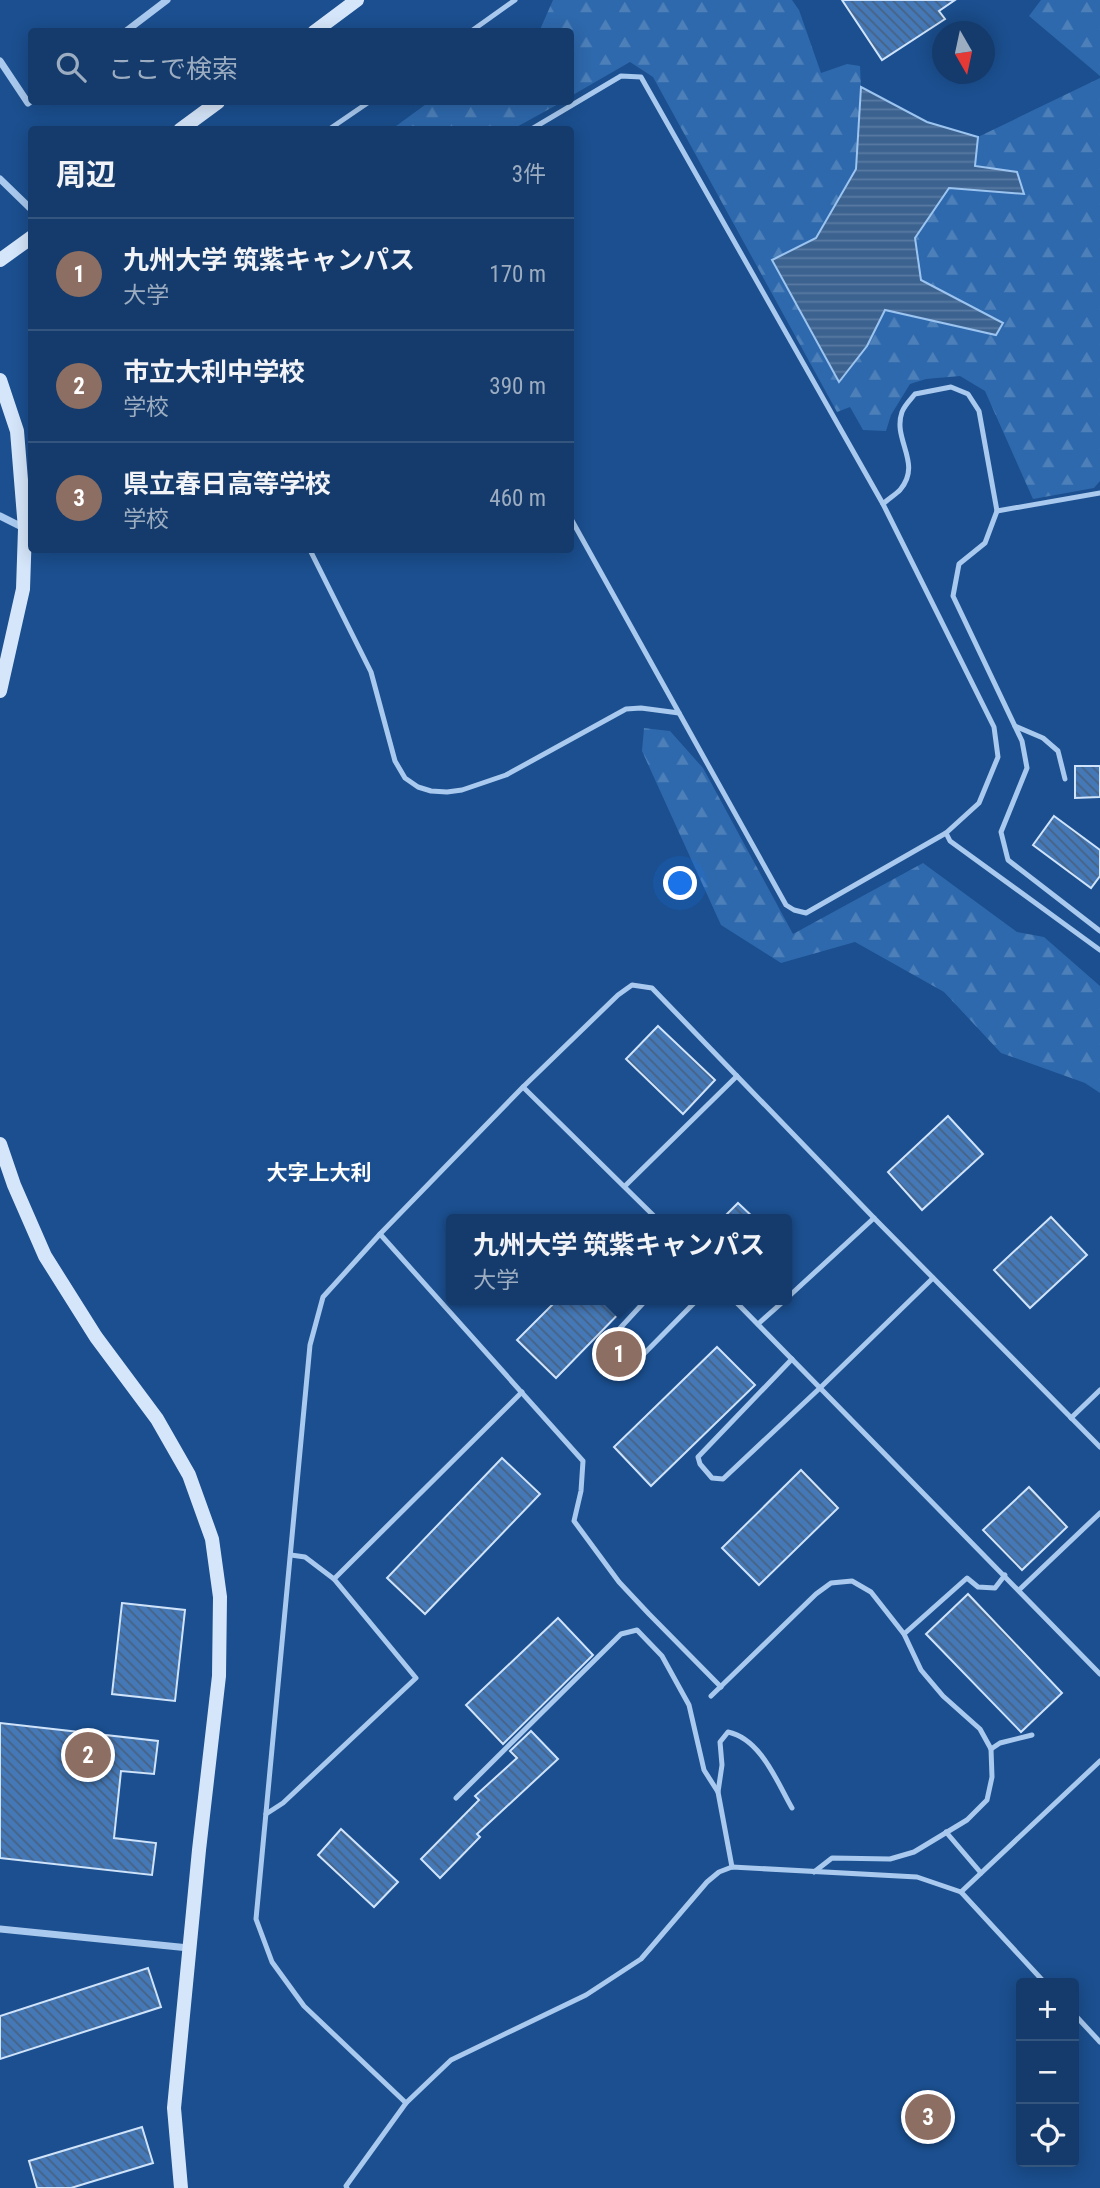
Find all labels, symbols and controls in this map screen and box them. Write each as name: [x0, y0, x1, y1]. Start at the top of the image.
north arrow: [932, 21, 995, 84]
search box: [28, 28, 574, 105]
icon: search: [52, 48, 90, 86]
text: ここで検索: [108, 54, 238, 84]
text: 周辺: [56, 157, 116, 192]
text: 3件: [512, 161, 546, 188]
text: 九州大学 筑紫キャンパス: [123, 245, 415, 275]
text: 1: [73, 261, 85, 288]
text: 170 m: [489, 261, 546, 288]
text: 大学: [123, 282, 169, 309]
text: 市立大利中学校: [123, 357, 305, 387]
text: 2: [73, 373, 85, 400]
text: 390 m: [489, 373, 546, 400]
text: 学校: [123, 394, 169, 421]
text: 県立春日高等学校: [123, 469, 331, 499]
text: 3: [73, 485, 85, 512]
text: 460 m: [489, 485, 546, 512]
text: 学校: [123, 506, 169, 533]
your location: [663, 866, 697, 900]
district label: 大字上大利: [267, 1161, 372, 1185]
popup: [446, 1214, 792, 1305]
text: 九州大学 筑紫キャンパス: [473, 1230, 765, 1260]
text: 大学: [473, 1267, 519, 1294]
pin: 1: [596, 1328, 642, 1380]
pin: 2: [65, 1729, 111, 1781]
map controls: [1016, 1978, 1079, 2167]
button: +: [1016, 1978, 1079, 2041]
button: −: [1016, 2041, 1079, 2104]
pin: 3: [905, 2091, 951, 2143]
button: locate: [1016, 2104, 1079, 2167]

